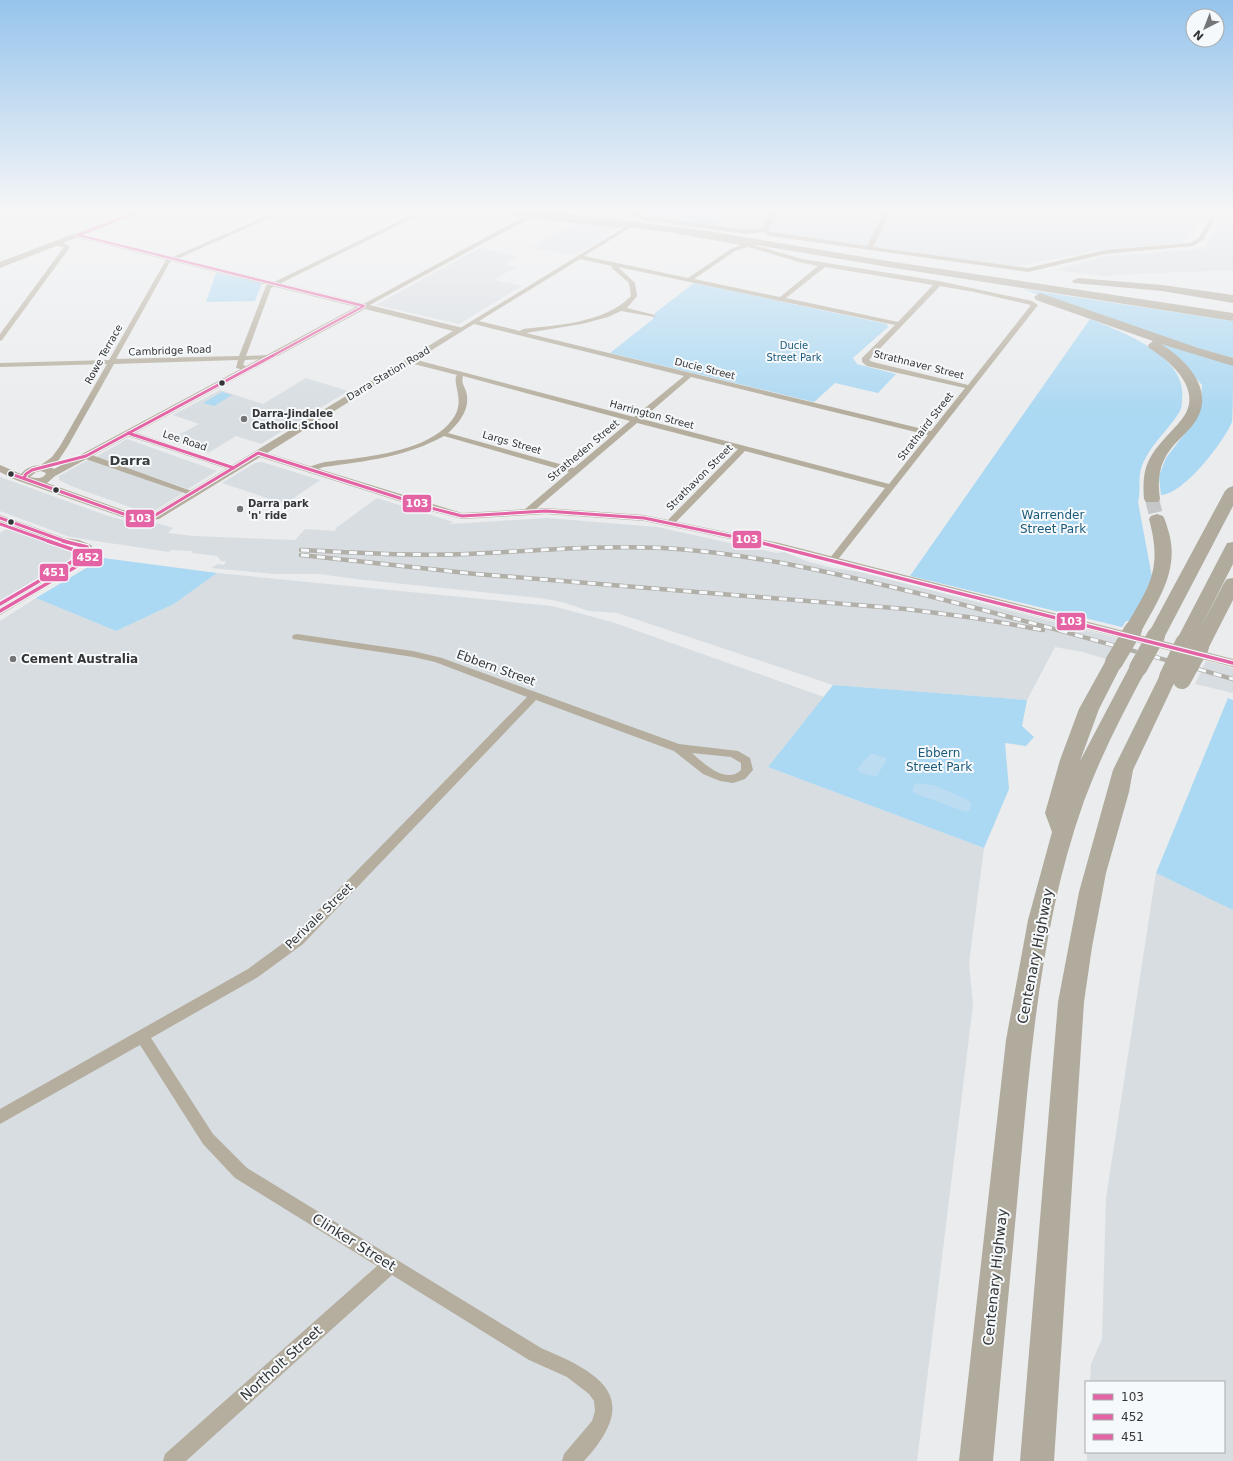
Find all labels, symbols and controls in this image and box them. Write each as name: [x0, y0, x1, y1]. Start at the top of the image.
north arrow: [1185, 8, 1225, 48]
text: N: [1191, 27, 1206, 43]
street label: Rowe Terrace: [83, 322, 124, 386]
park label: Ducie Street Park: [766, 340, 822, 363]
street label: Cambridge Road: [128, 344, 212, 357]
street label: Darra Station Road: [345, 344, 432, 403]
street label: Strathnaver Street: [872, 348, 965, 381]
street label: Ducie Street: [673, 356, 736, 381]
unlabelled marker: [217, 378, 227, 388]
street label: Strathaird Street: [895, 390, 955, 463]
street label: Harrington Street: [608, 398, 695, 431]
place label: Darra-Jindalee Catholic School: [252, 408, 339, 431]
marker: Darra-Jindalee Catholic School: [239, 414, 249, 424]
street label: Stratheden Street: [546, 417, 621, 483]
street label: Lee Road: [161, 428, 208, 453]
street label: Largs Street: [481, 429, 543, 456]
street label: Strathavon Street: [664, 442, 735, 513]
district label: Darra: [109, 453, 151, 468]
unlabelled marker: [6, 469, 16, 479]
unlabelled marker: [51, 485, 61, 495]
line badge: 103: [402, 494, 432, 513]
text: 103: [406, 497, 428, 510]
place label: Darra park 'n' ride: [248, 498, 309, 521]
marker: Darra park 'n' ride: [235, 504, 245, 514]
park label: Warrender Street Park: [1020, 508, 1086, 536]
line badge: 103: [125, 509, 155, 528]
text: 103: [129, 512, 151, 525]
unlabelled marker: [6, 517, 16, 527]
line badge: 103: [732, 530, 762, 549]
text: 103: [736, 533, 758, 546]
line badge: 452: [72, 548, 103, 567]
text: 452: [77, 551, 99, 564]
line badge: 451: [39, 563, 69, 582]
text: 451: [43, 566, 65, 579]
line badge: 103: [1056, 612, 1086, 631]
text: 103: [1060, 615, 1082, 628]
street label: Ebbern Street: [455, 647, 538, 689]
place label: Cement Australia: [21, 652, 138, 666]
marker: Cement Australia: [8, 654, 18, 664]
park label: Ebbern Street Park: [906, 746, 972, 774]
street label: Perivale Street: [283, 880, 356, 952]
street label: Centenary Highway: [1014, 887, 1056, 1025]
street label: Centenary Highway: [980, 1208, 1010, 1346]
street label: Clinker Street: [309, 1210, 399, 1274]
street label: Northolt Street: [237, 1322, 325, 1404]
legend: [1085, 1381, 1225, 1453]
text: 103: [1121, 1390, 1144, 1404]
text: 452: [1121, 1410, 1144, 1424]
text: 451: [1121, 1430, 1144, 1444]

